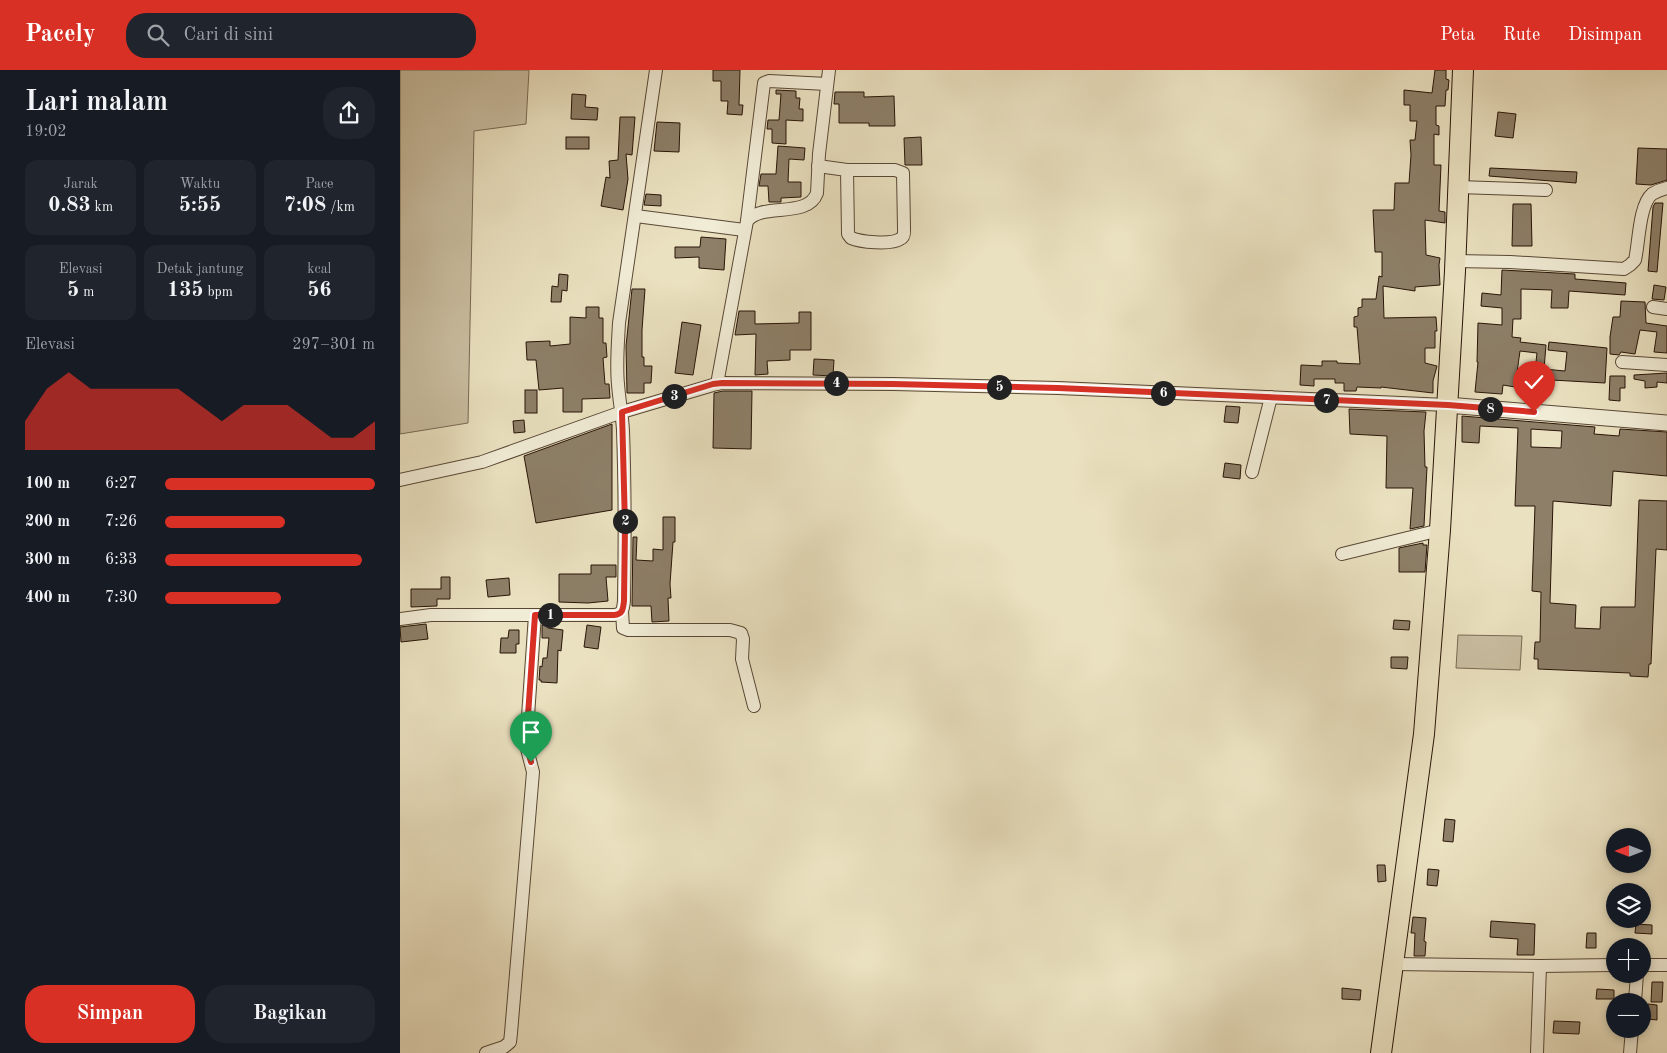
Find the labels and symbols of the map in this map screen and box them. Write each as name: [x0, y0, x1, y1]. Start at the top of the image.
pin: [1513, 361, 1555, 412]
pin: 4: [824, 370, 848, 396]
pin: 5: [986, 374, 1012, 400]
pin: 6: [1150, 380, 1176, 406]
pin: 3: [662, 384, 686, 408]
pin: 7: [1314, 388, 1338, 412]
pin: 8: [1478, 396, 1502, 422]
pin: 2: [612, 508, 638, 534]
pin: 1: [538, 602, 562, 628]
pin: [510, 711, 552, 762]
north arrow: [1606, 828, 1651, 872]

